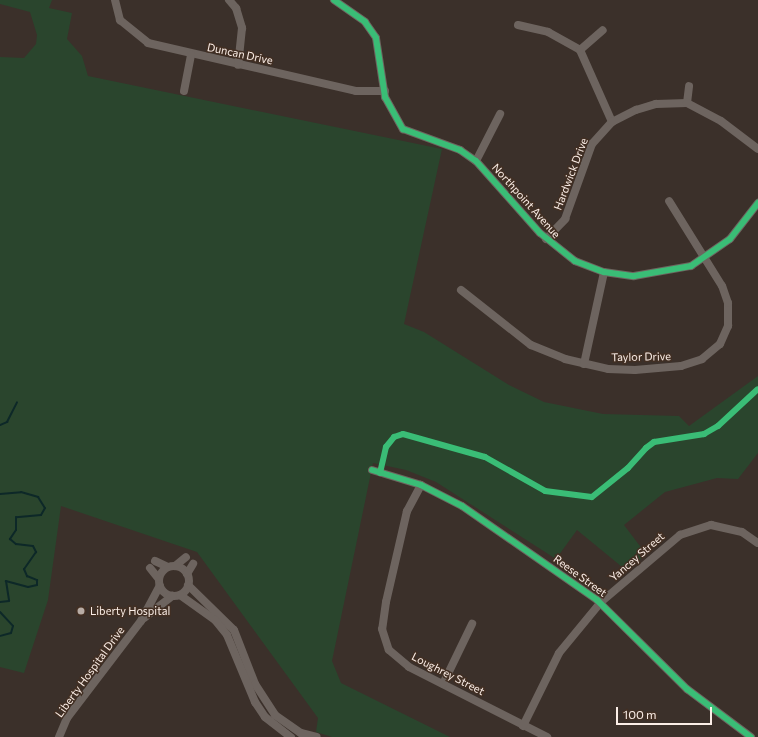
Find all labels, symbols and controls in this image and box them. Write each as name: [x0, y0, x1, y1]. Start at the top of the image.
street label: Duncan Drive: [206, 41, 274, 67]
street label: Hardwick Drive: [551, 136, 591, 212]
street label: Northpoint Avenue: [489, 161, 563, 241]
street label: Taylor Drive: [611, 350, 671, 364]
street label: Yancey Street: [607, 530, 667, 584]
street label: Reese Street: [551, 552, 609, 600]
place label: Liberty Hospital: [90, 604, 170, 618]
marker: Liberty Hospital: [75, 605, 87, 617]
street label: Liberty Hospital Drive: [53, 624, 127, 720]
street label: Loughrey Street: [409, 650, 487, 698]
scale bar: [618, 699, 714, 725]
text: 100 m: [623, 707, 657, 721]

